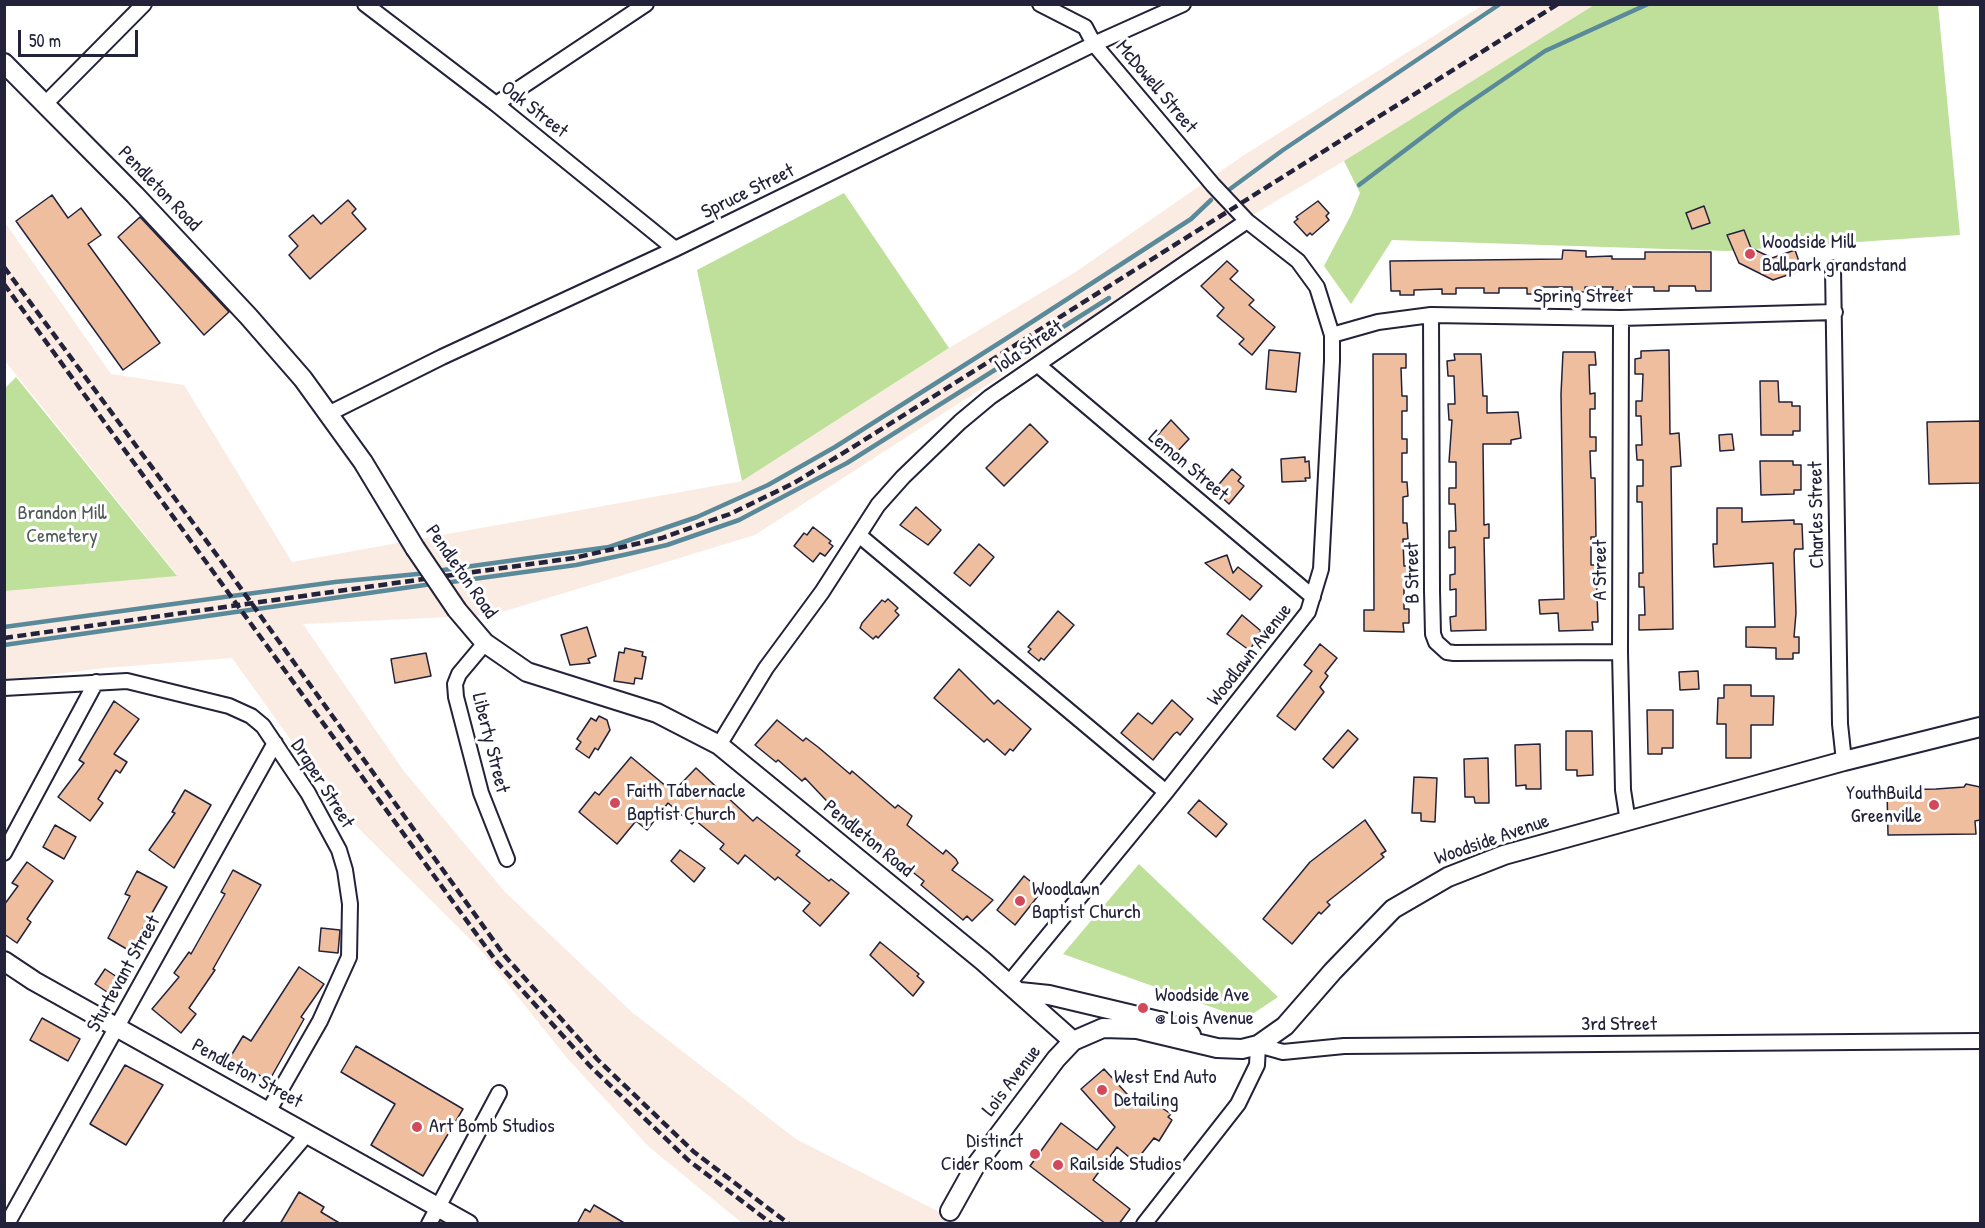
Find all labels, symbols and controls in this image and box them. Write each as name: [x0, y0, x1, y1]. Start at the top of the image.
scale bar: [21, 18, 141, 56]
text: 50 m: [29, 28, 61, 53]
street label: McDowell Street: [1110, 36, 1202, 138]
street label: Oak Street: [496, 76, 572, 144]
street label: Pendleton Road: [112, 141, 206, 237]
street label: Spruce Street: [698, 159, 798, 225]
place label: Woodside Mill Ballpark grandstand: [1762, 231, 1906, 278]
marker: Woodside Mill Ballpark grandstand: [1743, 247, 1757, 261]
street label: Spring Street: [1533, 285, 1633, 309]
street label: Iola Street: [990, 316, 1068, 378]
street label: Lemon Street: [1143, 426, 1233, 506]
street label: Charles Street: [1804, 461, 1830, 569]
park label: Brandon Mill Cemetery: [17, 502, 107, 549]
street label: Pendleton Road: [420, 520, 502, 624]
street label: A Street: [1589, 540, 1613, 600]
street label: B Street: [1400, 542, 1426, 604]
street label: Woodlawn Avenue: [1203, 599, 1297, 711]
street label: Liberty Street: [466, 690, 514, 796]
street label: Draper Street: [285, 735, 359, 833]
place label: Faith Tabernacle Baptist Church: [627, 780, 746, 827]
place label: YouthBuild Greenville: [1846, 782, 1922, 829]
street label: Pendleton Road: [818, 795, 918, 883]
marker: Faith Tabernacle Baptist Church: [608, 796, 622, 810]
marker: YouthBuild Greenville: [1927, 798, 1941, 812]
street label: Woodside Avenue: [1432, 809, 1552, 871]
place label: Woodlawn Baptist Church: [1032, 878, 1140, 925]
marker: Woodlawn Baptist Church: [1013, 894, 1027, 908]
street label: Sturtevant Street: [82, 912, 166, 1036]
place label: Woodside Ave @ Lois Avenue: [1155, 984, 1254, 1031]
marker: Woodside Ave @ Lois Avenue: [1136, 1001, 1150, 1015]
street label: 3rd Street: [1581, 1013, 1657, 1037]
street label: Pendleton Street: [187, 1034, 307, 1114]
street label: Lois Avenue: [977, 1041, 1047, 1121]
place label: West End Auto Detailing: [1114, 1066, 1216, 1113]
marker: West End Auto Detailing: [1095, 1083, 1109, 1097]
place label: Art Bomb Studios: [429, 1115, 555, 1139]
marker: Art Bomb Studios: [410, 1120, 424, 1134]
place label: Distinct Cider Room: [941, 1130, 1023, 1177]
marker: Distinct Cider Room: [1028, 1147, 1042, 1161]
place label: Railside Studios: [1070, 1153, 1181, 1177]
marker: Railside Studios: [1051, 1158, 1065, 1172]

